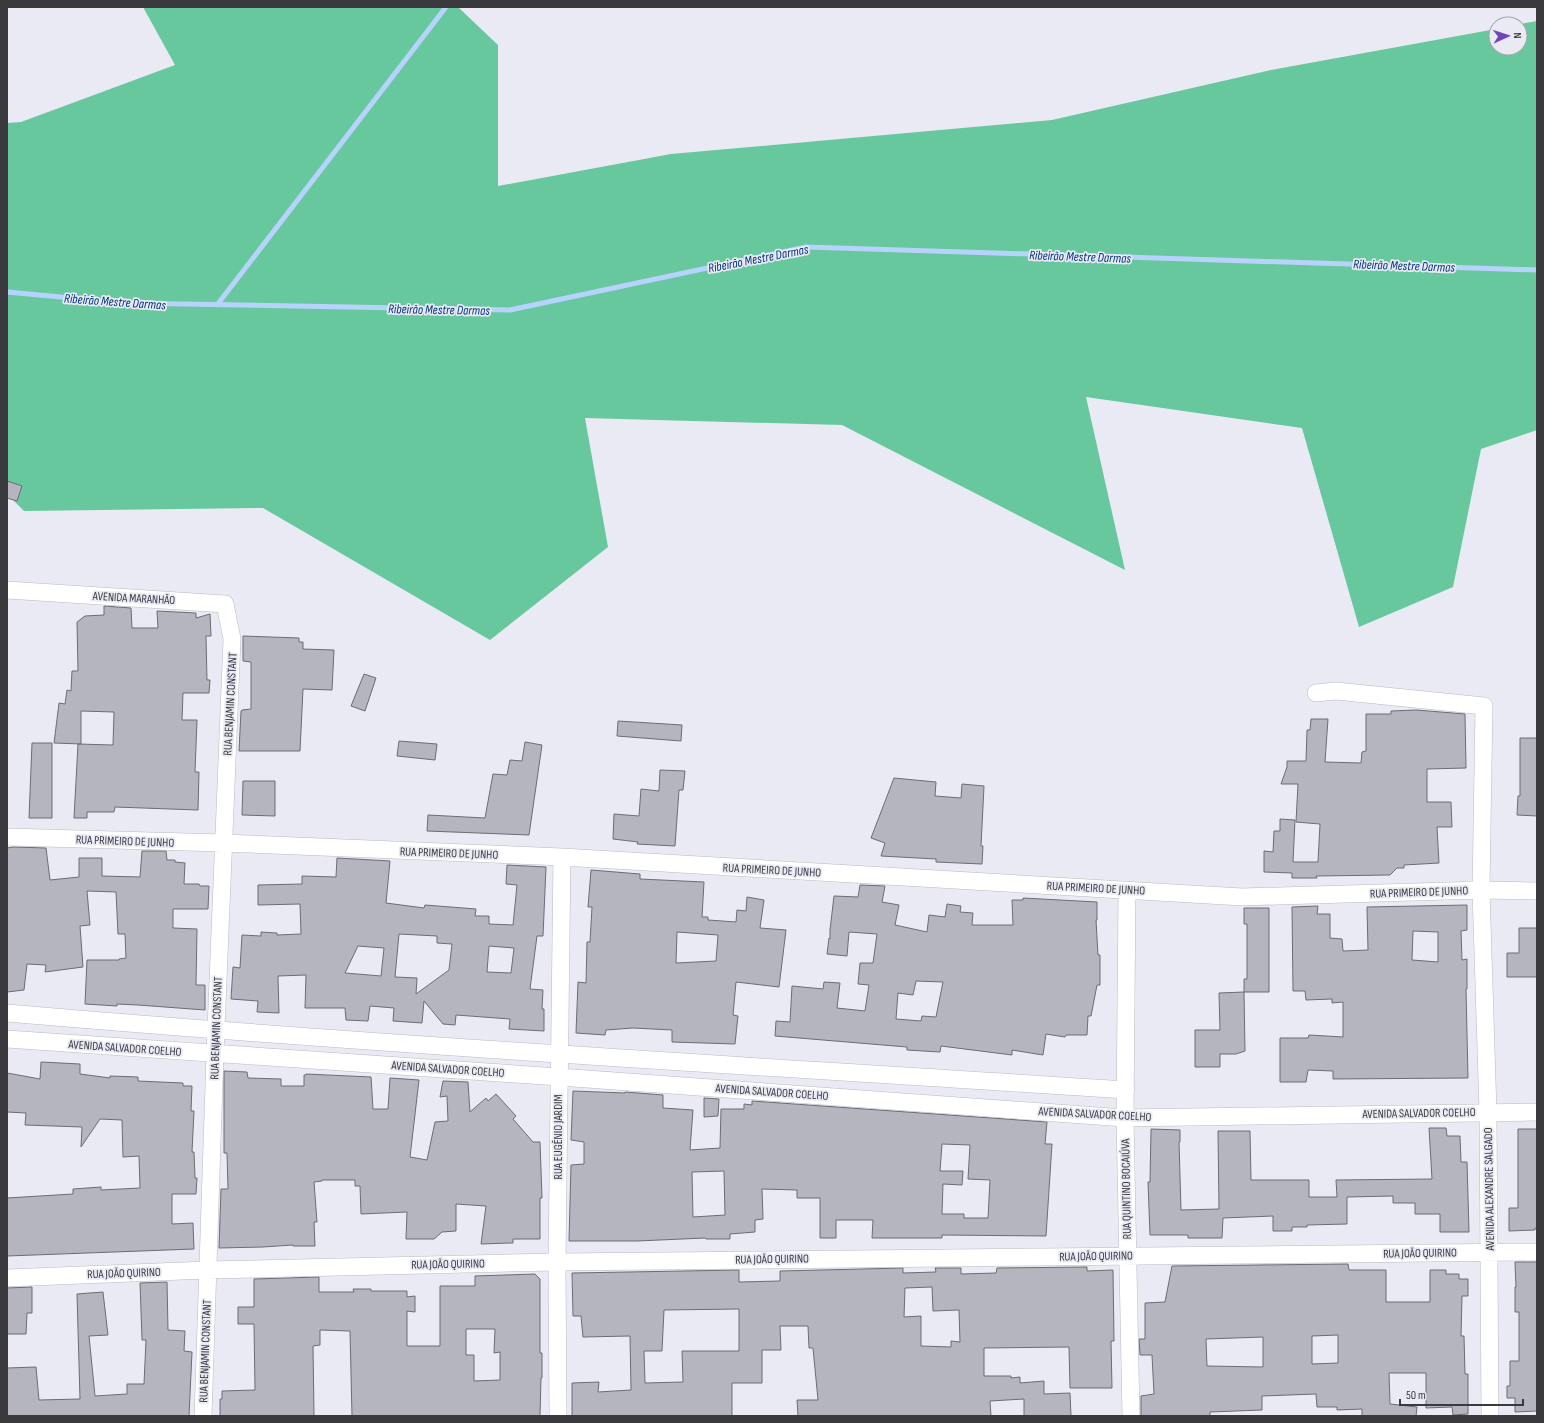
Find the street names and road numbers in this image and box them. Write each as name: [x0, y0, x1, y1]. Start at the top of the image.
street label: AVENIDA MARANHÃO: [91, 589, 176, 608]
street label: RUA BENJAMIN CONSTANT: [220, 652, 241, 756]
street label: RUA PRIMEIRO DE JUNHO: [76, 832, 175, 851]
street label: RUA PRIMEIRO DE JUNHO: [400, 844, 499, 863]
street label: RUA PRIMEIRO DE JUNHO: [722, 860, 822, 881]
street label: RUA PRIMEIRO DE JUNHO: [1046, 878, 1146, 899]
street label: RUA PRIMEIRO DE JUNHO: [1370, 883, 1469, 902]
street label: RUA BENJAMIN CONSTANT: [207, 976, 226, 1080]
street label: AVENIDA SALVADOR COELHO: [67, 1037, 182, 1060]
street label: AVENIDA SALVADOR COELHO: [390, 1058, 505, 1081]
street label: AVENIDA SALVADOR COELHO: [714, 1081, 829, 1104]
street label: RUA EUGÊNIO JARDIM: [551, 1094, 566, 1180]
street label: AVENIDA SALVADOR COELHO: [1037, 1104, 1152, 1125]
street label: AVENIDA SALVADOR COELHO: [1361, 1105, 1476, 1122]
street label: AVENIDA ALEXANDRE SALGADO: [1481, 1127, 1498, 1252]
street label: RUA QUINTINO BOCAIÚVA: [1118, 1138, 1135, 1240]
street label: RUA JOÃO QUIRINO: [1383, 1245, 1457, 1262]
street label: RUA JOÃO QUIRINO: [1059, 1248, 1133, 1265]
street label: RUA JOÃO QUIRINO: [735, 1251, 809, 1268]
street label: RUA JOÃO QUIRINO: [411, 1256, 485, 1273]
street label: RUA JOÃO QUIRINO: [87, 1265, 161, 1282]
street label: RUA BENJAMIN CONSTANT: [196, 1299, 215, 1403]

